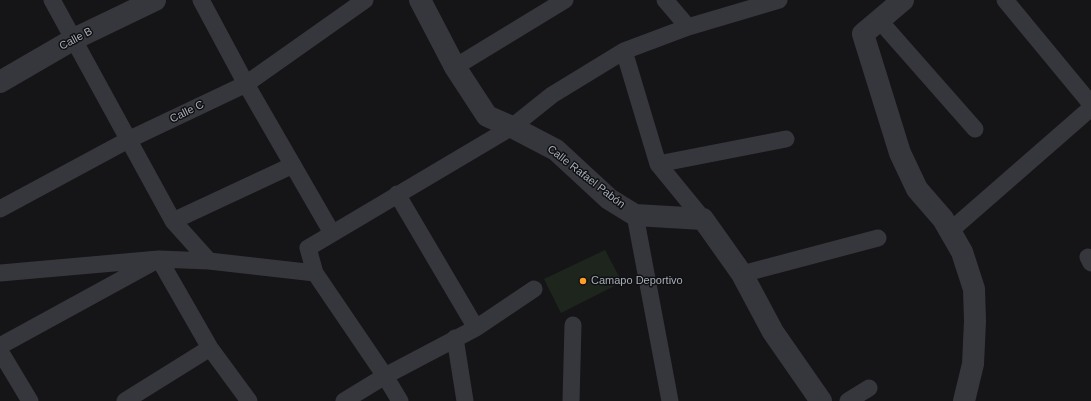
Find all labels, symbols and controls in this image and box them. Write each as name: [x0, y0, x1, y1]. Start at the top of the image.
street label: Calle B: [57, 25, 95, 53]
street label: Calle C: [168, 98, 206, 126]
street label: Calle Rafael Pabón: [545, 143, 627, 211]
place label: Camapo Deportivo: [591, 274, 683, 288]
marker: Camapo Deportivo: [578, 276, 588, 286]

